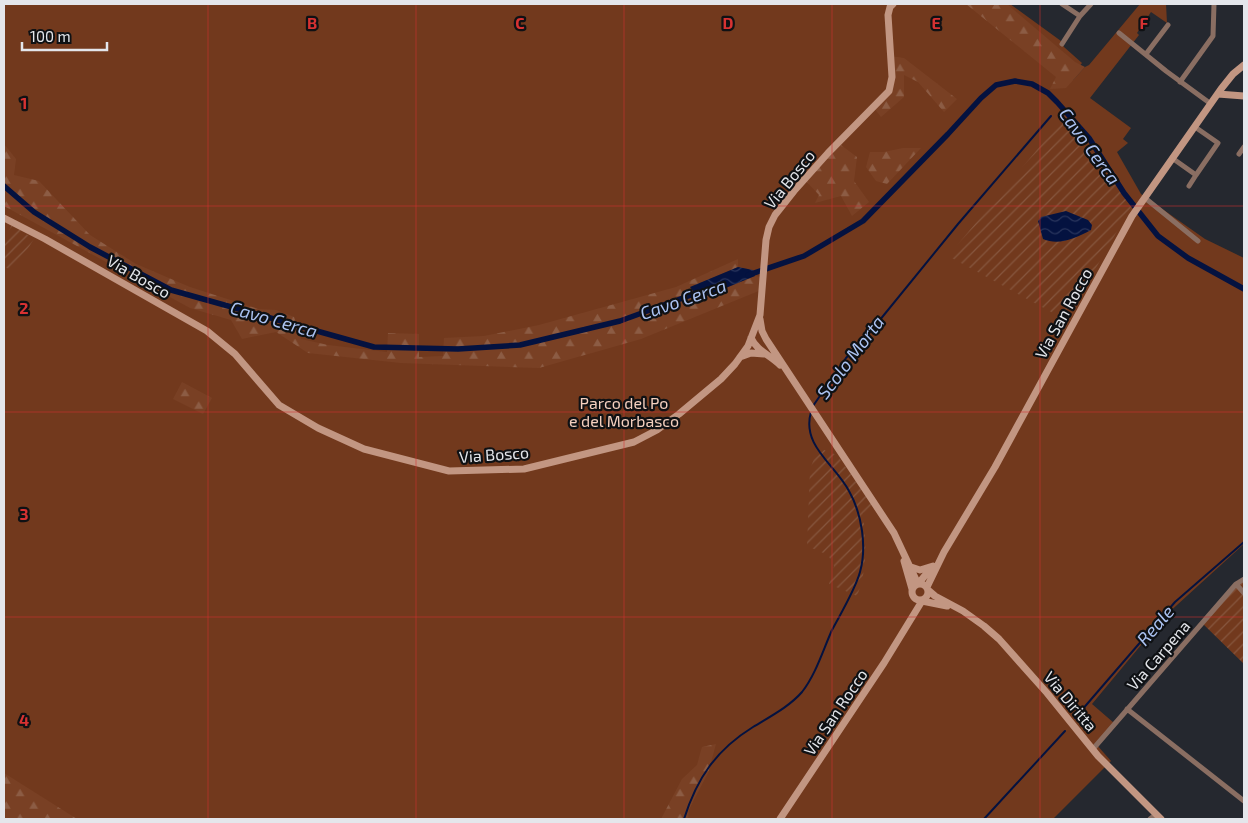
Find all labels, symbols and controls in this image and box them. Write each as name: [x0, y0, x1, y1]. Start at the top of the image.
text: B: [307, 13, 317, 32]
text: C: [515, 13, 525, 32]
text: D: [723, 13, 734, 32]
text: E: [931, 13, 941, 32]
text: F: [1140, 13, 1149, 32]
scale bar: [22, 20, 108, 52]
text: 100 m: [30, 27, 71, 45]
text: 1: [21, 93, 27, 112]
water label: Cavo Cerca: [1055, 103, 1125, 189]
street label: Via Bosco: [760, 146, 818, 212]
street label: Via Bosco: [104, 250, 174, 302]
street label: Via San Rocco: [1030, 265, 1096, 361]
water label: Cavo Cerca: [637, 274, 729, 324]
water label: Cavo Cerca: [228, 296, 320, 342]
text: 2: [19, 298, 29, 317]
water label: Scolo Morta: [812, 311, 888, 403]
park label: Parco del Po e del Morbasco: [569, 393, 679, 430]
street label: Via Bosco: [458, 442, 530, 466]
text: 3: [19, 504, 29, 523]
water label: Reale: [1132, 600, 1179, 650]
street label: Via Carpena: [1123, 616, 1193, 694]
street label: Via San Rocco: [799, 665, 871, 759]
street label: Via Diritta: [1041, 667, 1101, 735]
text: 4: [19, 710, 29, 729]

